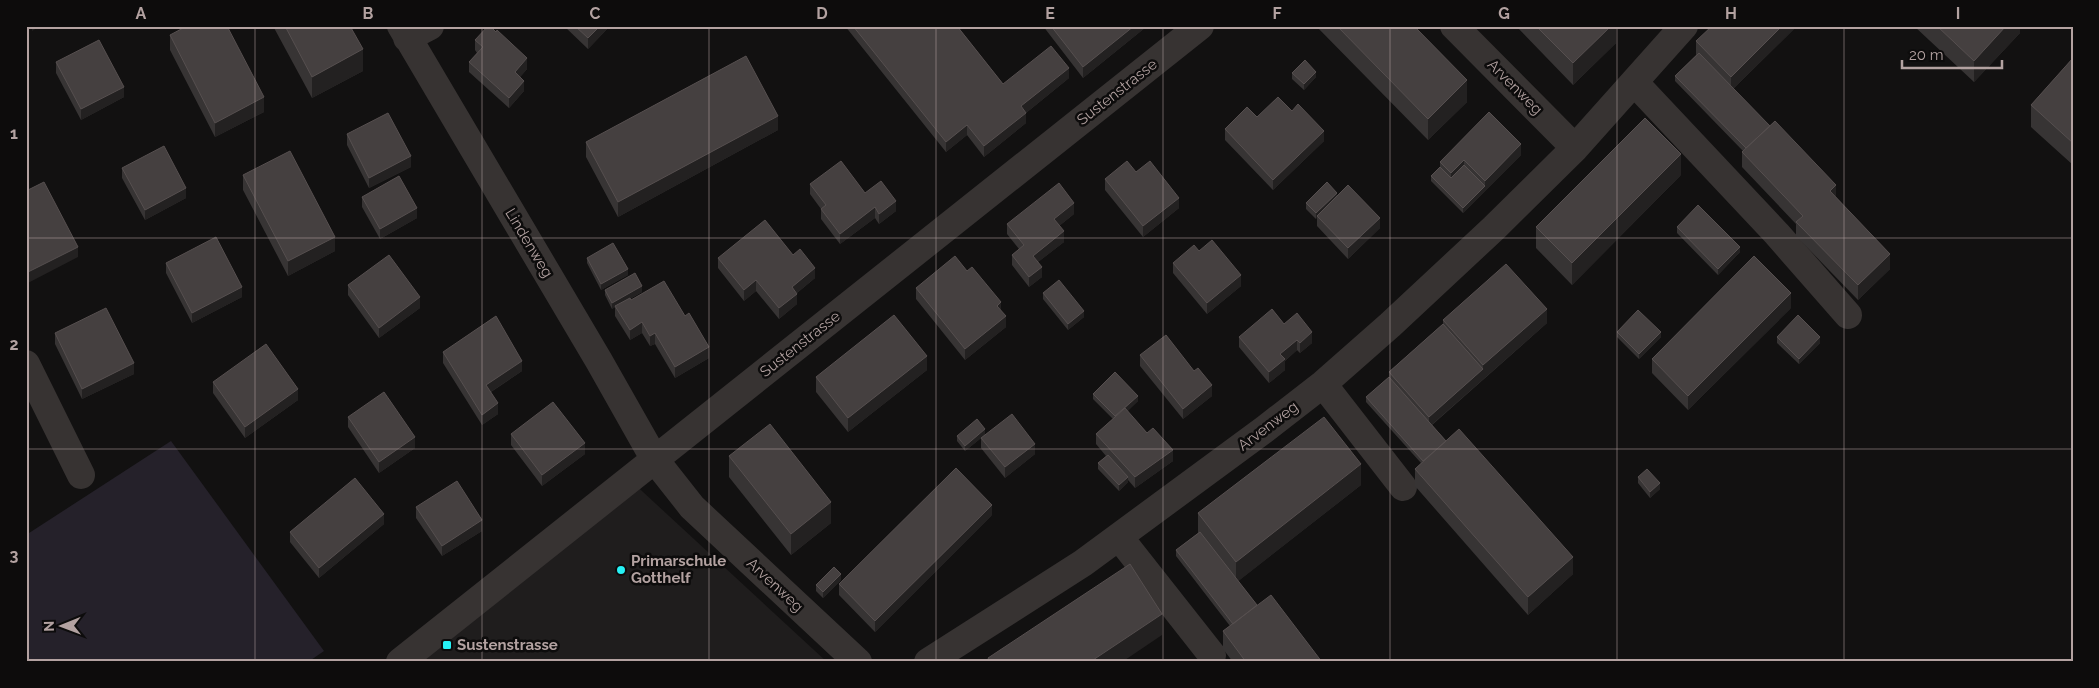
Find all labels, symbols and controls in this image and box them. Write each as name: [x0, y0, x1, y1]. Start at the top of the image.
text: A: [136, 4, 147, 23]
text: B: [363, 4, 374, 23]
text: C: [590, 4, 601, 23]
text: D: [816, 4, 828, 23]
text: E: [1045, 4, 1055, 23]
text: F: [1272, 4, 1282, 23]
text: G: [1498, 4, 1510, 23]
text: H: [1725, 4, 1737, 23]
text: I: [1956, 4, 1960, 23]
scale bar: [1902, 38, 2002, 70]
text: 20 m: [1909, 46, 1944, 64]
street label: Sustenstrasse: [1073, 55, 1161, 129]
street label: Arvenweg: [1484, 56, 1546, 118]
text: 1: [10, 124, 18, 143]
street label: Lindenweg: [501, 205, 557, 281]
street label: Sustenstrasse: [756, 307, 844, 381]
text: 2: [9, 335, 19, 354]
street label: Arvenweg: [1234, 398, 1302, 454]
text: 3: [10, 546, 19, 565]
place label: Primarschule Gotthelf: [631, 552, 726, 587]
street label: Arvenweg: [743, 554, 807, 616]
marker: Primarschule Gotthelf: [615, 564, 627, 576]
north arrow: [38, 600, 88, 650]
text: N: [41, 621, 57, 632]
place label: Sustenstrasse: [457, 636, 558, 654]
marker: Sustenstrasse: [441, 639, 453, 651]

